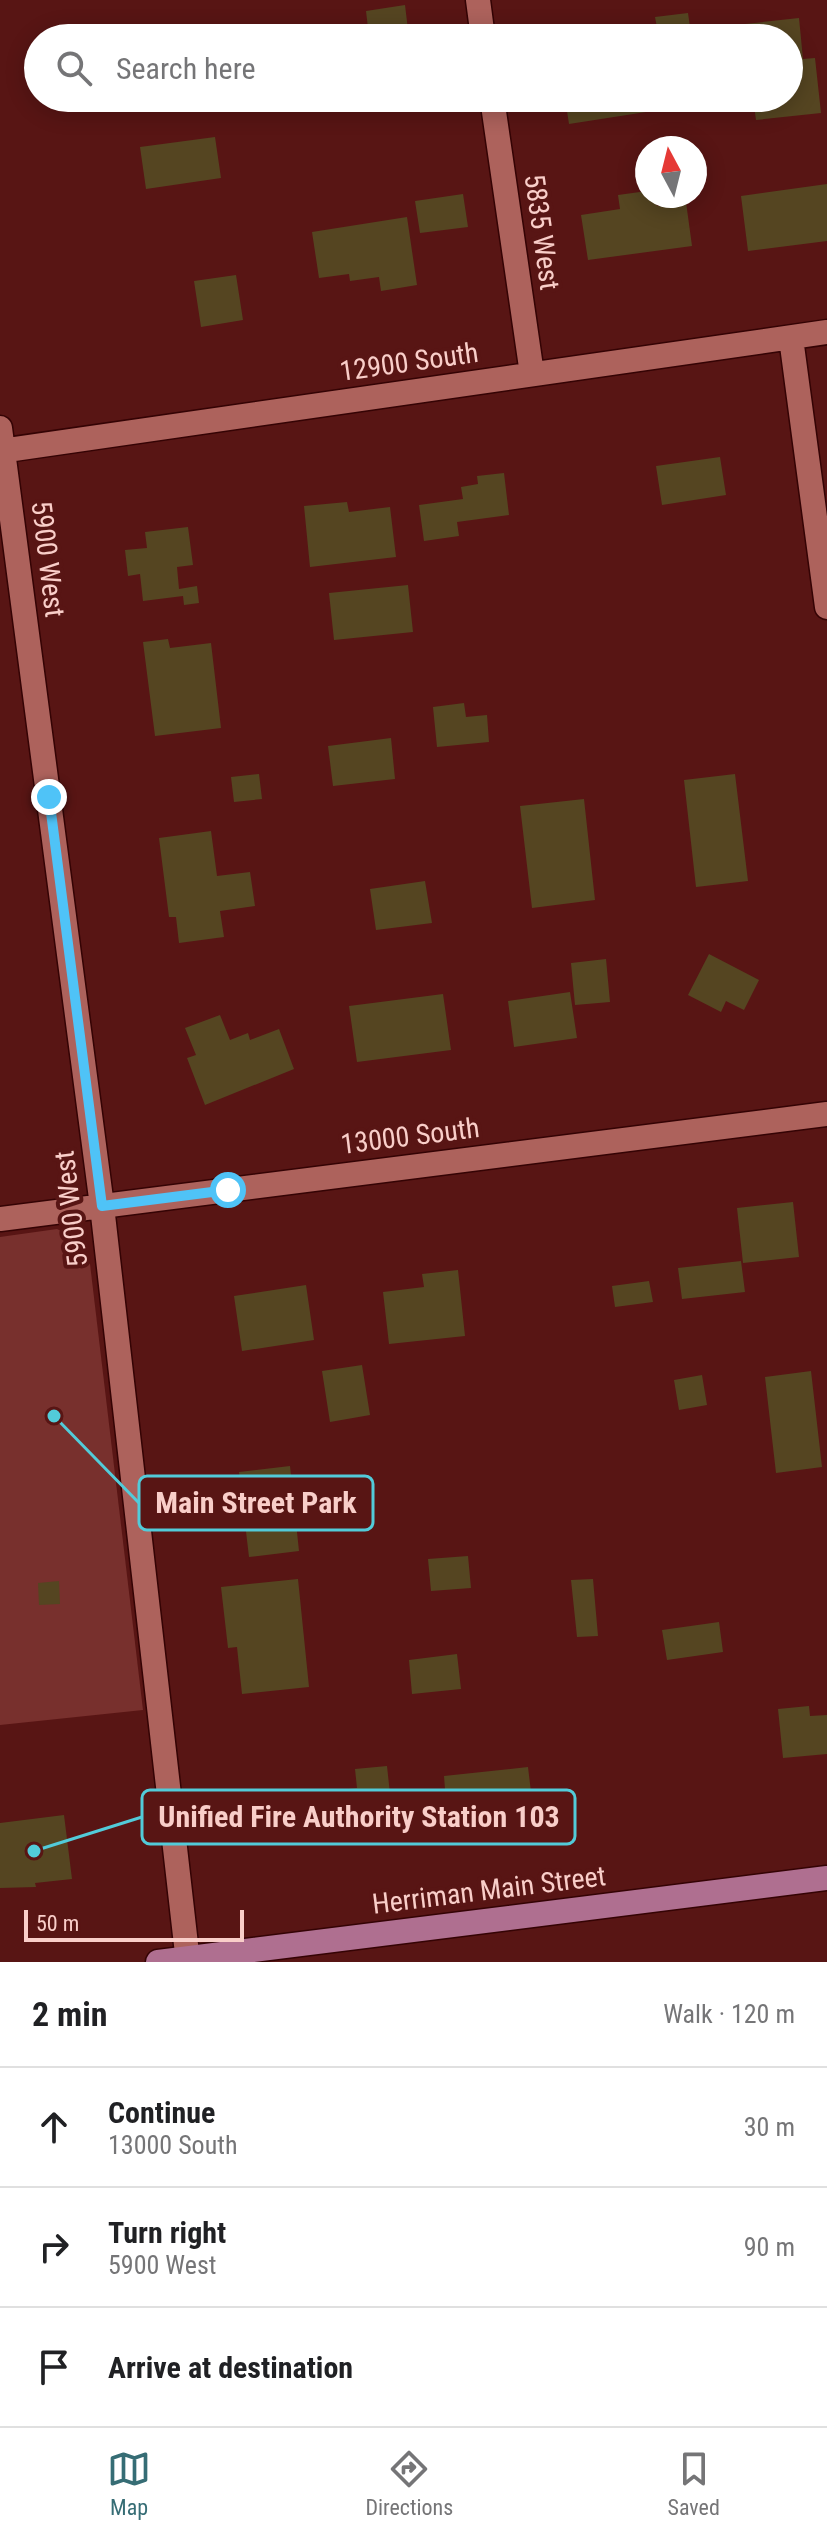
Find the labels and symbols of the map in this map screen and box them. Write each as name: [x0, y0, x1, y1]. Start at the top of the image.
north arrow: [635, 136, 707, 208]
street label: 5835 West: [518, 172, 566, 292]
street label: 12900 South: [338, 336, 480, 388]
street label: 5900 West: [25, 499, 71, 619]
route end: [31, 779, 67, 815]
street label: 13000 South: [339, 1111, 481, 1161]
street label: 5900 West: [48, 1149, 94, 1269]
route start: [210, 1172, 246, 1208]
callout: Main Street Park: [139, 1476, 373, 1530]
text: Main Street Park: [155, 1485, 357, 1520]
callout: Unified Fire Authority Station 103: [142, 1790, 575, 1844]
text: Unified Fire Authority Station 103: [158, 1799, 560, 1834]
street label: Herriman Main Street: [370, 1859, 608, 1921]
scale bar: [24, 1906, 244, 1942]

